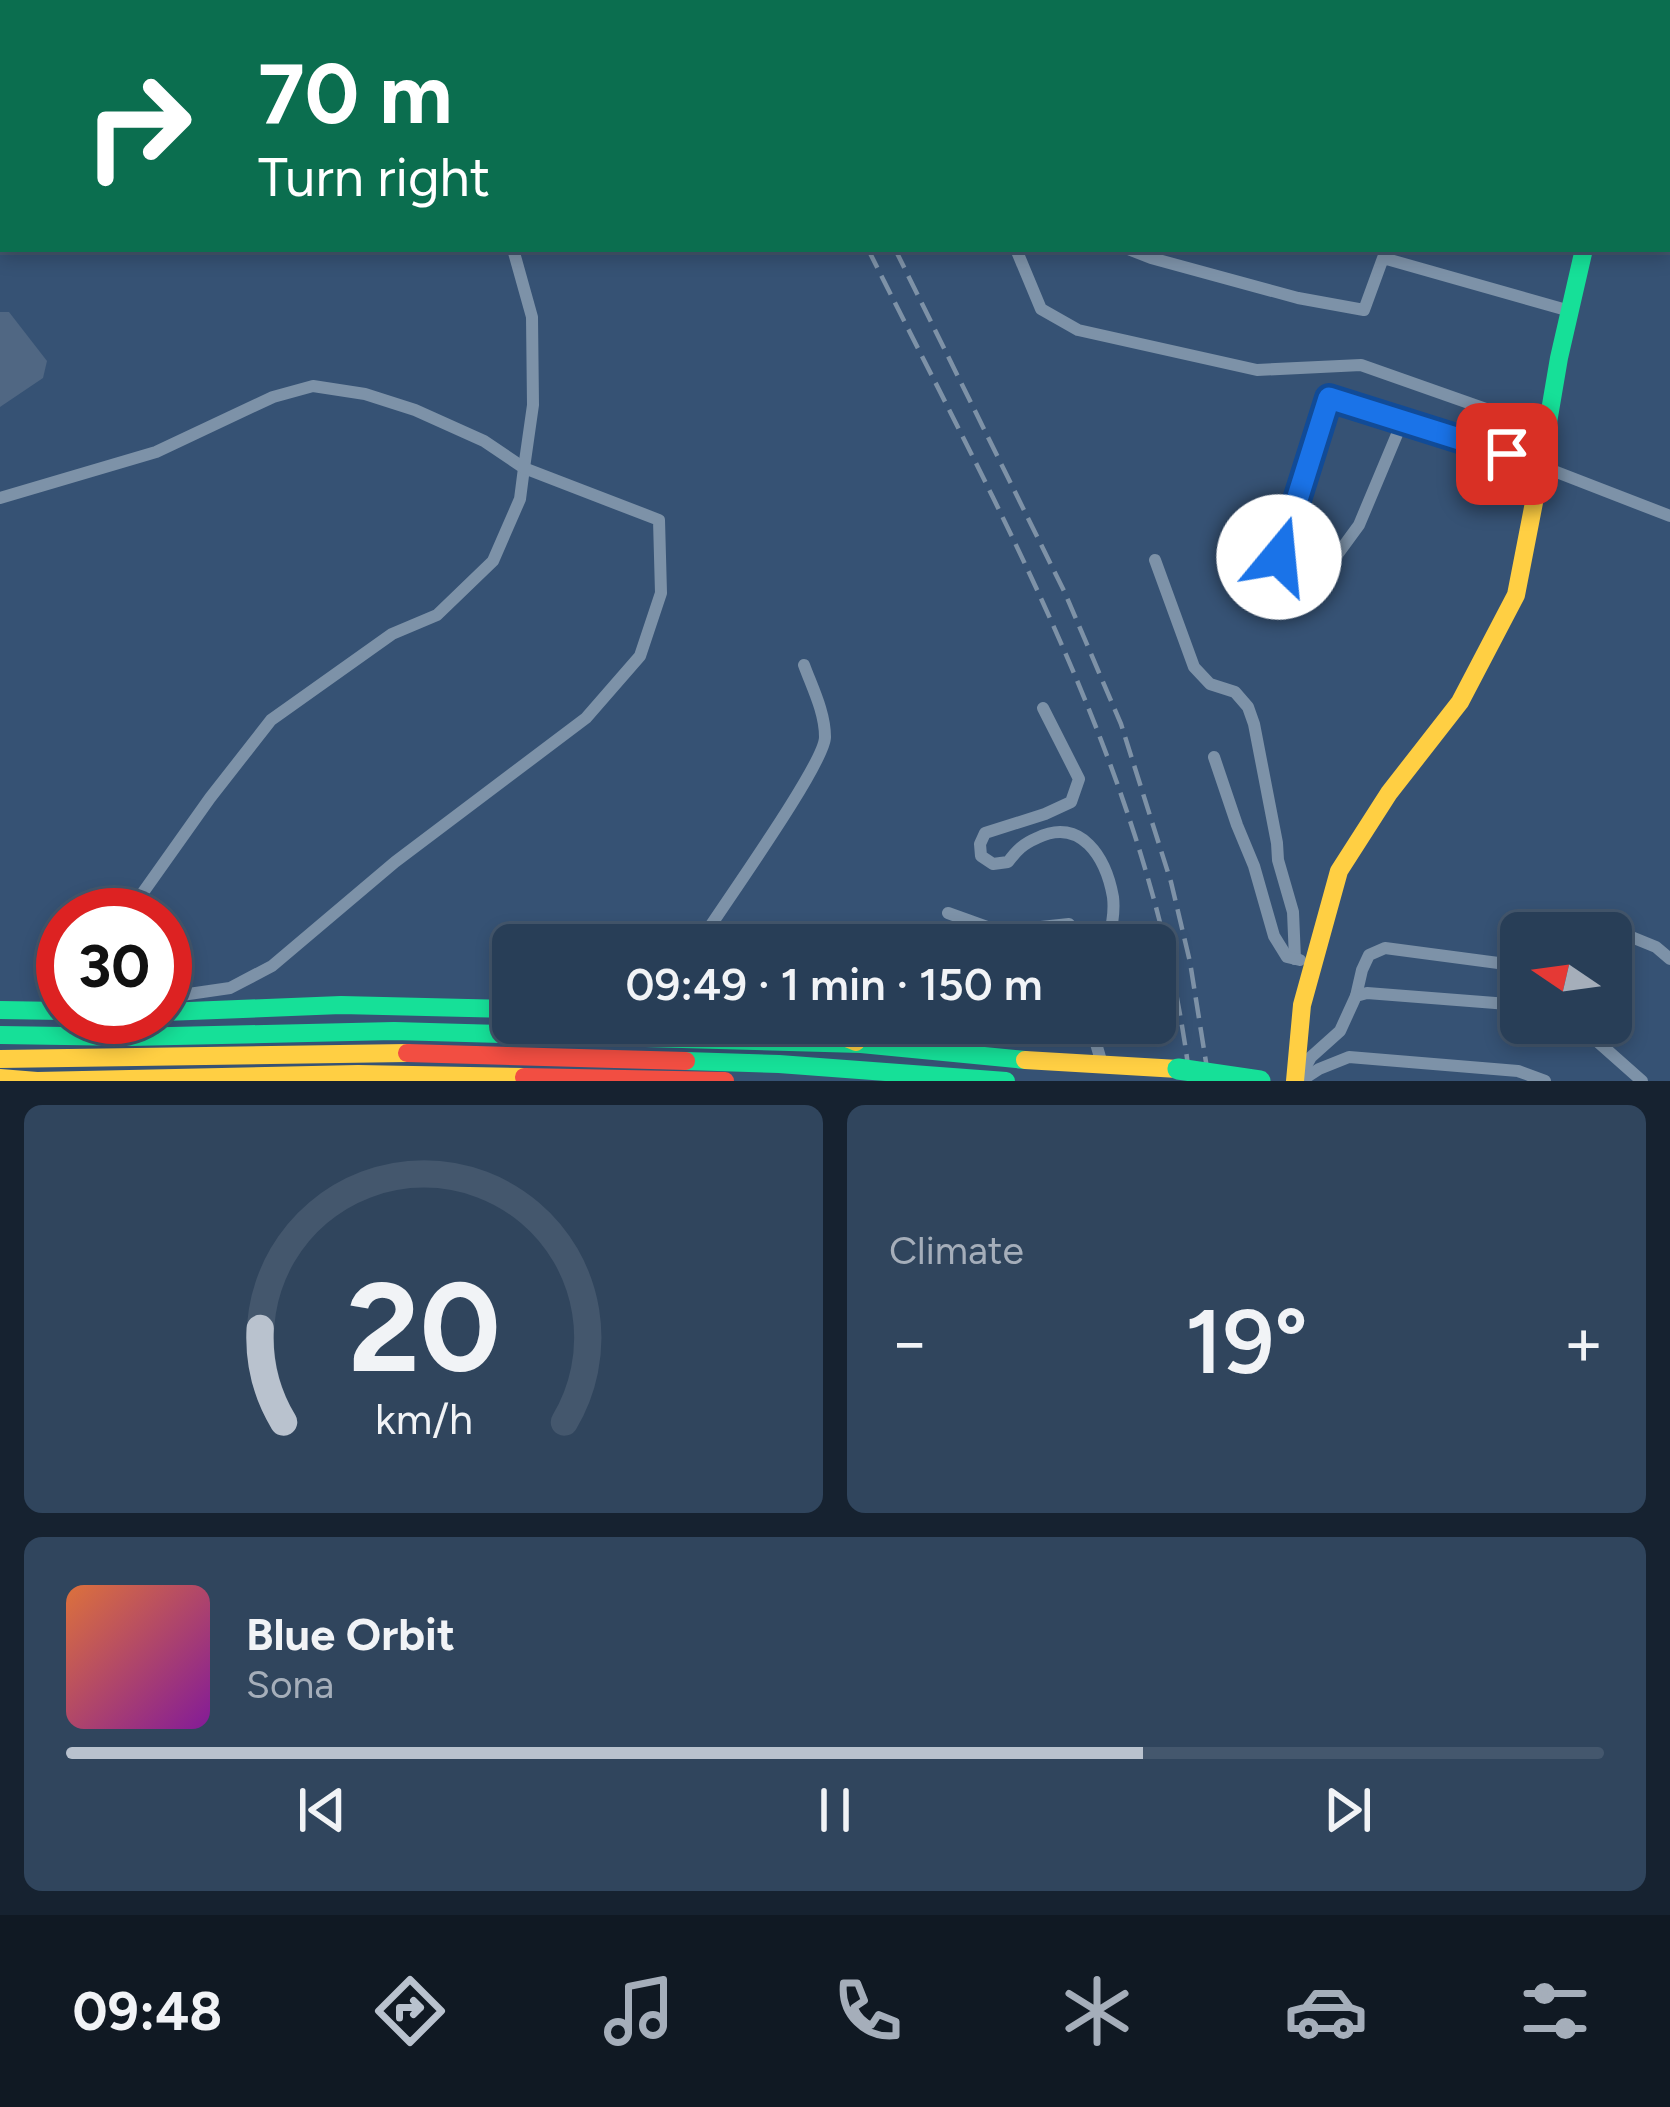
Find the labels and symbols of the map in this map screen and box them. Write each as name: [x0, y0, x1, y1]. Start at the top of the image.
pin: [1456, 403, 1558, 505]
position arrow: [1216, 494, 1342, 620]
speed limit sign: 30: [36, 888, 192, 1044]
north arrow: [1500, 912, 1632, 1044]

